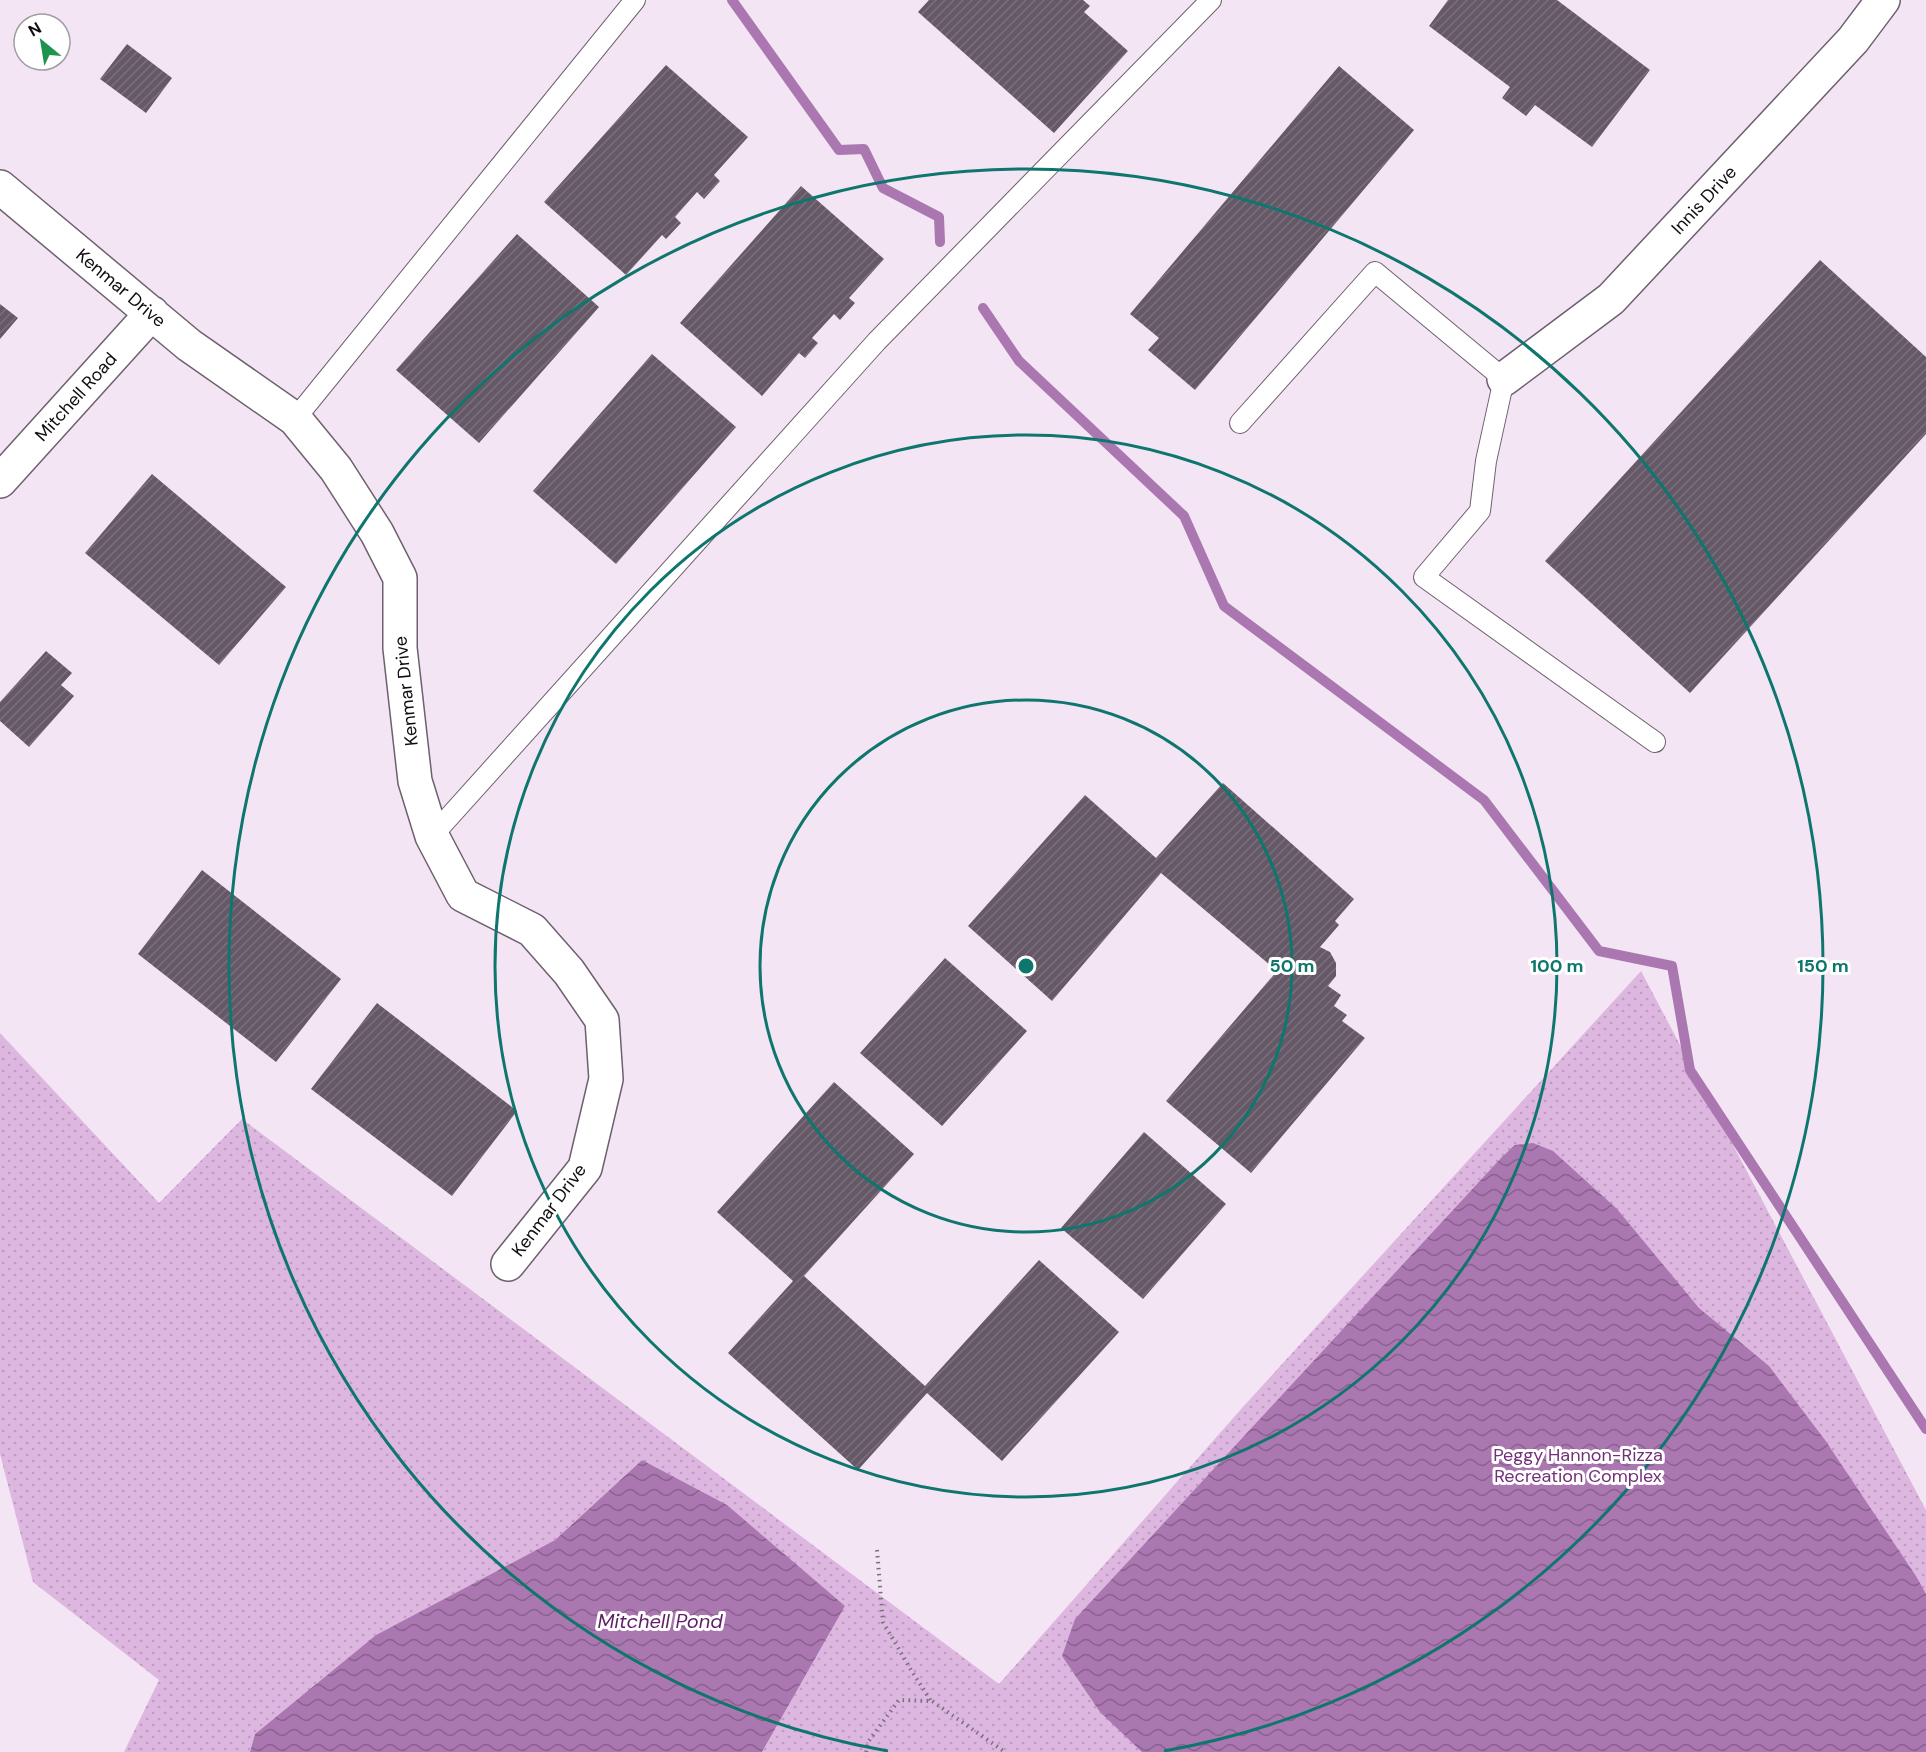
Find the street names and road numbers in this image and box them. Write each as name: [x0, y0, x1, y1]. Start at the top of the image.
street label: Innis Drive: [1666, 160, 1742, 240]
street label: Kenmar Drive: [71, 243, 171, 333]
street label: Mitchell Road: [30, 347, 122, 447]
street label: Kenmar Drive: [388, 635, 424, 747]
street label: Kenmar Drive: [506, 1159, 592, 1261]

